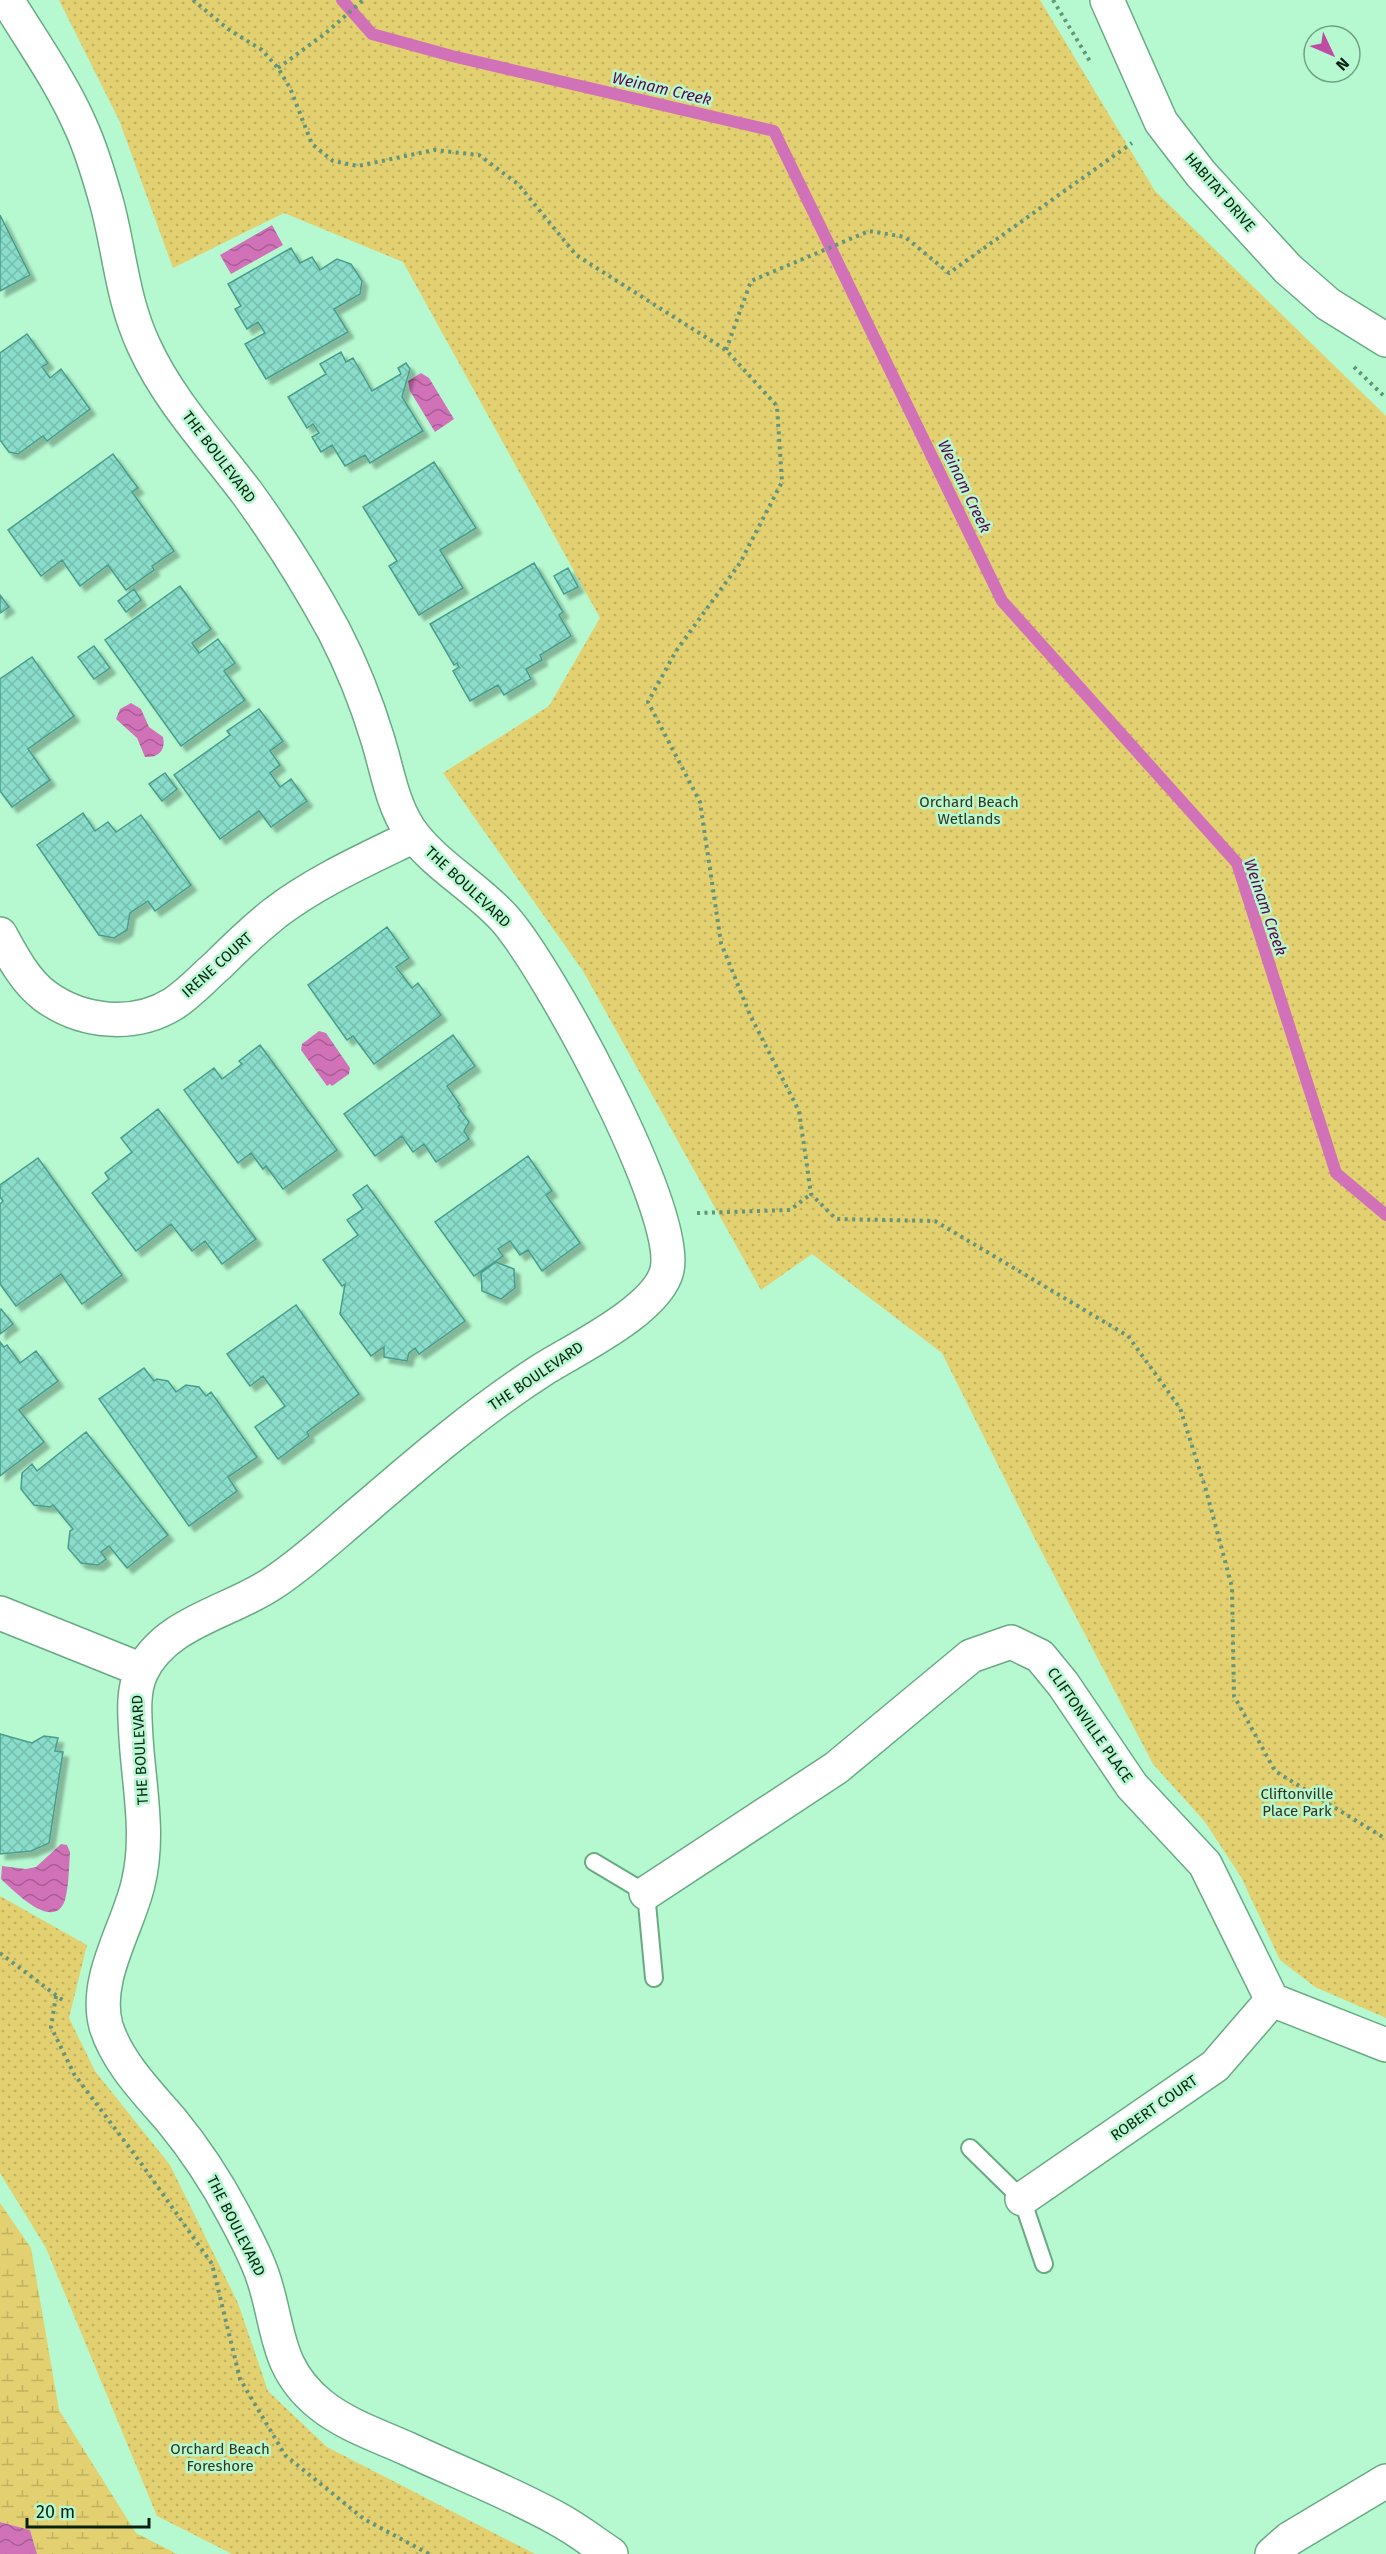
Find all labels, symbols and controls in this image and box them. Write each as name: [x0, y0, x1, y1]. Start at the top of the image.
north arrow: [1302, 24, 1362, 84]
text: N: [1332, 54, 1353, 74]
water label: Weinam Creek: [610, 68, 714, 109]
street label: HABITAT DRIVE: [1181, 149, 1259, 235]
street label: THE BOULEVARD: [179, 408, 259, 506]
water label: Weinam Creek: [934, 437, 995, 536]
park label: Orchard Beach Wetlands: [919, 793, 1019, 828]
street label: THE BOULEVARD: [422, 843, 514, 931]
water label: Weinam Creek: [1240, 856, 1291, 958]
street label: IRENE COURT: [178, 928, 256, 1001]
street label: THE BOULEVARD: [485, 1338, 587, 1414]
street label: CLIFTONVILLE PLACE: [1044, 1664, 1136, 1786]
street label: THE BOULEVARD: [128, 1694, 152, 1806]
park label: Cliftonville Place Park: [1260, 1785, 1334, 1820]
street label: ROBERT COURT: [1107, 2071, 1201, 2145]
street label: THE BOULEVARD: [203, 2173, 269, 2279]
park label: Orchard Beach Foreshore: [170, 2440, 270, 2475]
scale bar: [27, 2491, 148, 2529]
text: 20 m: [36, 2501, 75, 2523]

